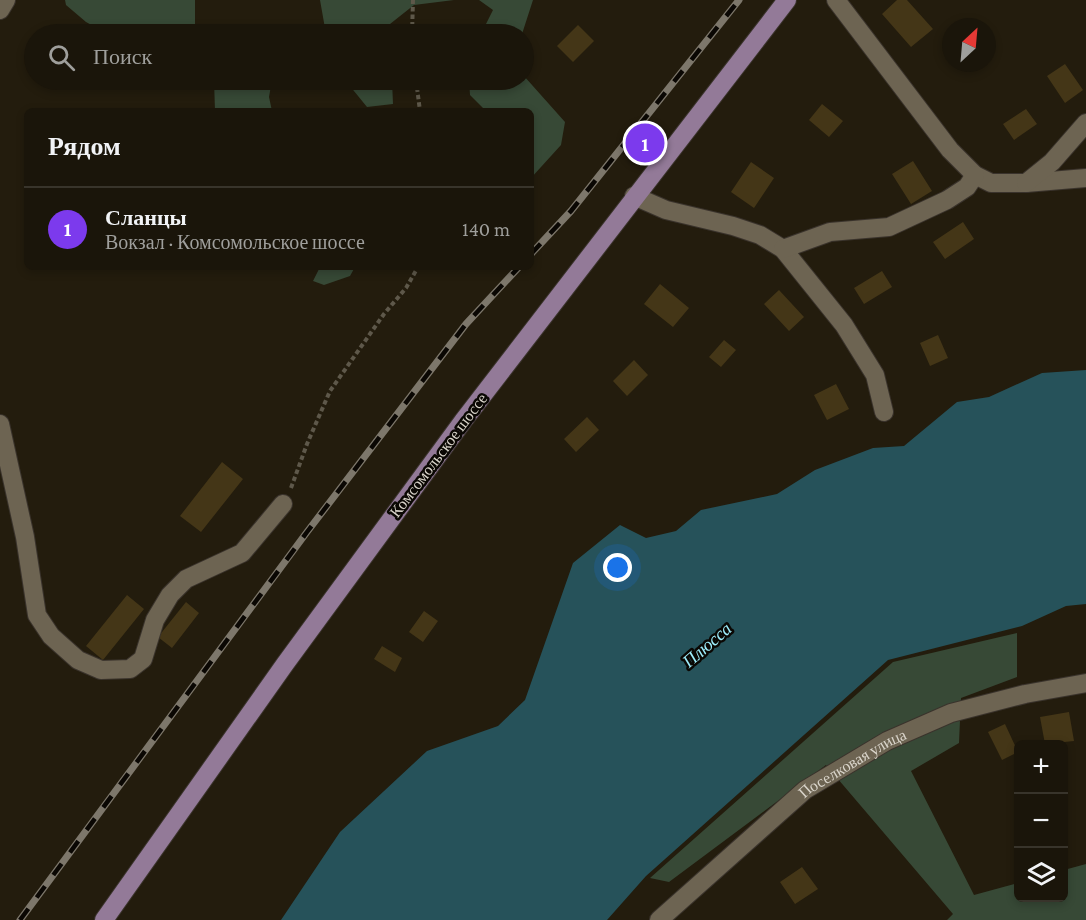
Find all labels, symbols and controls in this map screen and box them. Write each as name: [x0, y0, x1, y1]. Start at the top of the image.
north arrow: [942, 18, 996, 72]
search box: [24, 24, 534, 90]
icon: search: [45, 41, 78, 74]
text: Поиск: [93, 44, 152, 69]
pin: 1: [626, 120, 664, 166]
text: Рядом: [48, 132, 121, 161]
text: Сланцы: [105, 205, 187, 230]
text: 1: [64, 218, 71, 240]
text: 140 m: [462, 218, 510, 240]
text: Вокзал · Комсомольское шоссе: [105, 231, 365, 253]
street label: Комсомольское шоссе: [386, 390, 490, 520]
your location: [603, 553, 632, 582]
water label: Плюсса: [678, 618, 735, 672]
street label: Поселковая улица: [795, 726, 909, 801]
map controls: [1014, 740, 1068, 902]
button: +: [1014, 740, 1068, 794]
button: −: [1014, 794, 1068, 848]
button: layers: [1014, 848, 1068, 902]

